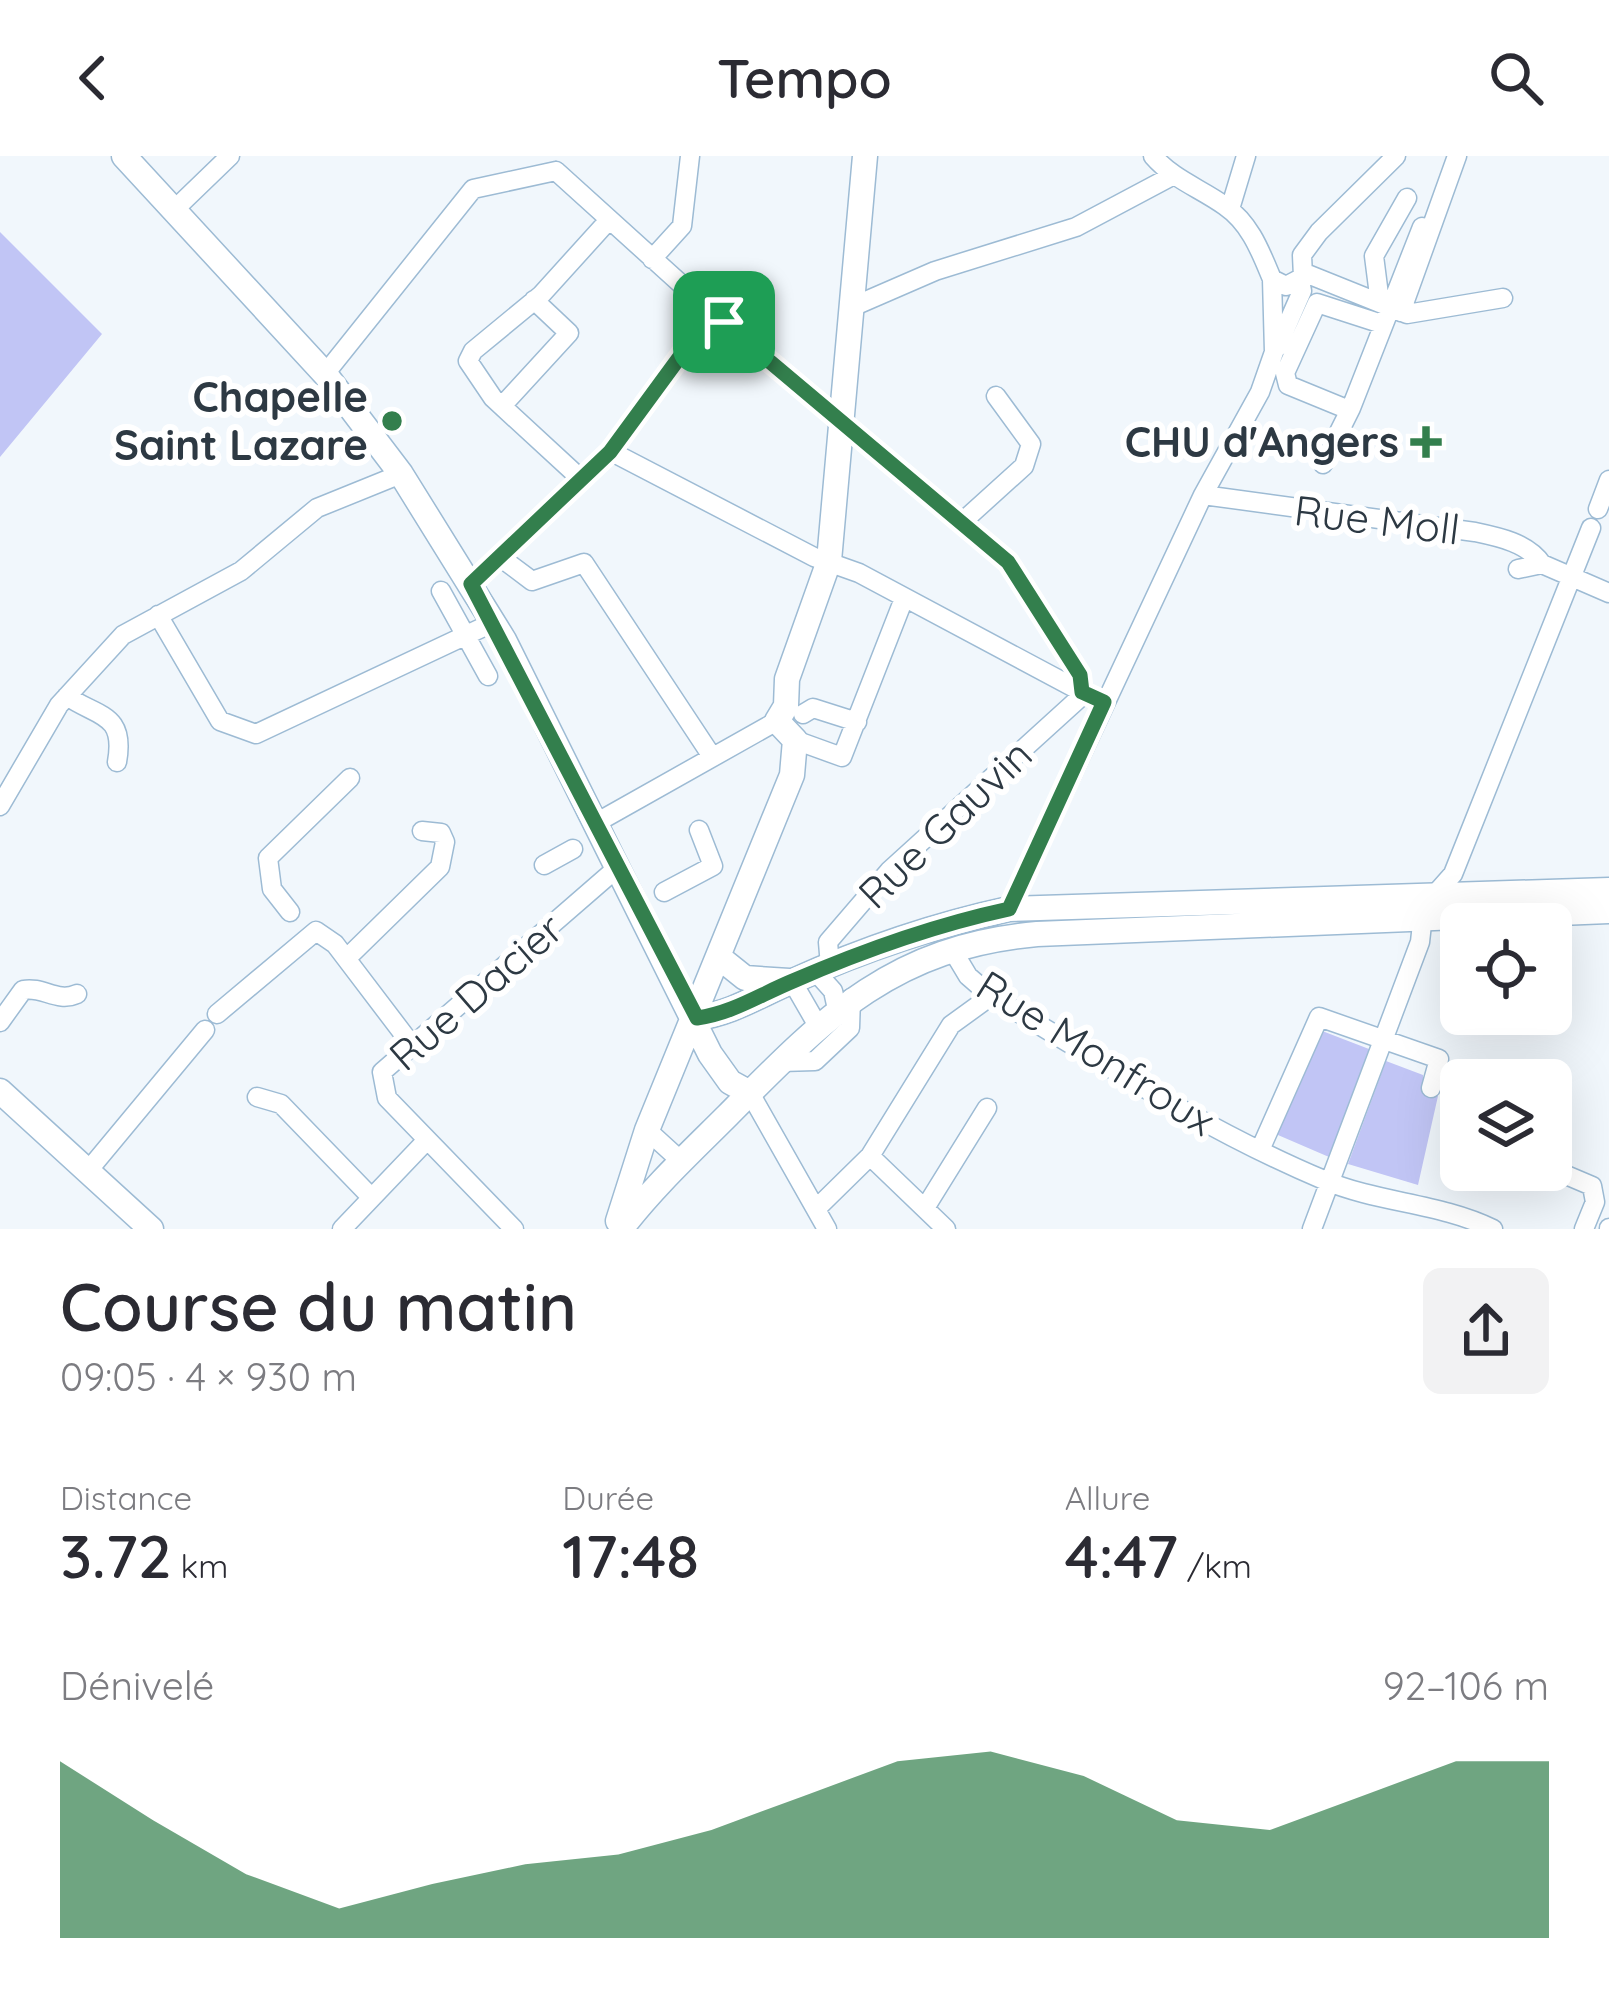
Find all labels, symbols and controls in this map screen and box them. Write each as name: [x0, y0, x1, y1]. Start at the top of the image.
text: Tempo: [717, 44, 892, 112]
icon: back: [60, 45, 126, 111]
icon: search: [1483, 45, 1549, 111]
pin: [673, 271, 775, 373]
icon: arrive: [691, 289, 757, 355]
place label: Chapelle Saint Lazare: [114, 370, 368, 471]
marker: Chapelle Saint Lazare: [379, 408, 405, 434]
place label: CHU d'Angers: [1125, 415, 1399, 468]
marker: CHU d'Angers: [1410, 426, 1442, 458]
street label: Rue Moll: [1291, 483, 1463, 556]
street label: Rue Gauvin: [847, 728, 1043, 919]
street label: Rue Dacier: [378, 902, 573, 1082]
map controls: [1440, 903, 1572, 1191]
button: locate: [1440, 903, 1572, 1035]
street label: Rue Monfroux: [967, 958, 1225, 1147]
button: layers: [1440, 1059, 1572, 1191]
text: Course du matin: [60, 1265, 577, 1348]
button: share: [1423, 1268, 1549, 1394]
text: 09:05 · 4 × 930 m: [60, 1352, 357, 1401]
text: Distance: [60, 1477, 192, 1518]
text: Durée: [562, 1477, 654, 1518]
text: Allure: [1065, 1477, 1150, 1518]
text: 3.72: [60, 1518, 172, 1593]
text: 17:48: [562, 1518, 699, 1593]
text: 4:47: [1065, 1518, 1178, 1593]
text: km: [172, 1545, 228, 1586]
text: /km: [1178, 1545, 1252, 1586]
text: Dénivelé: [60, 1661, 214, 1710]
text: 92–106 m: [1383, 1661, 1549, 1710]

